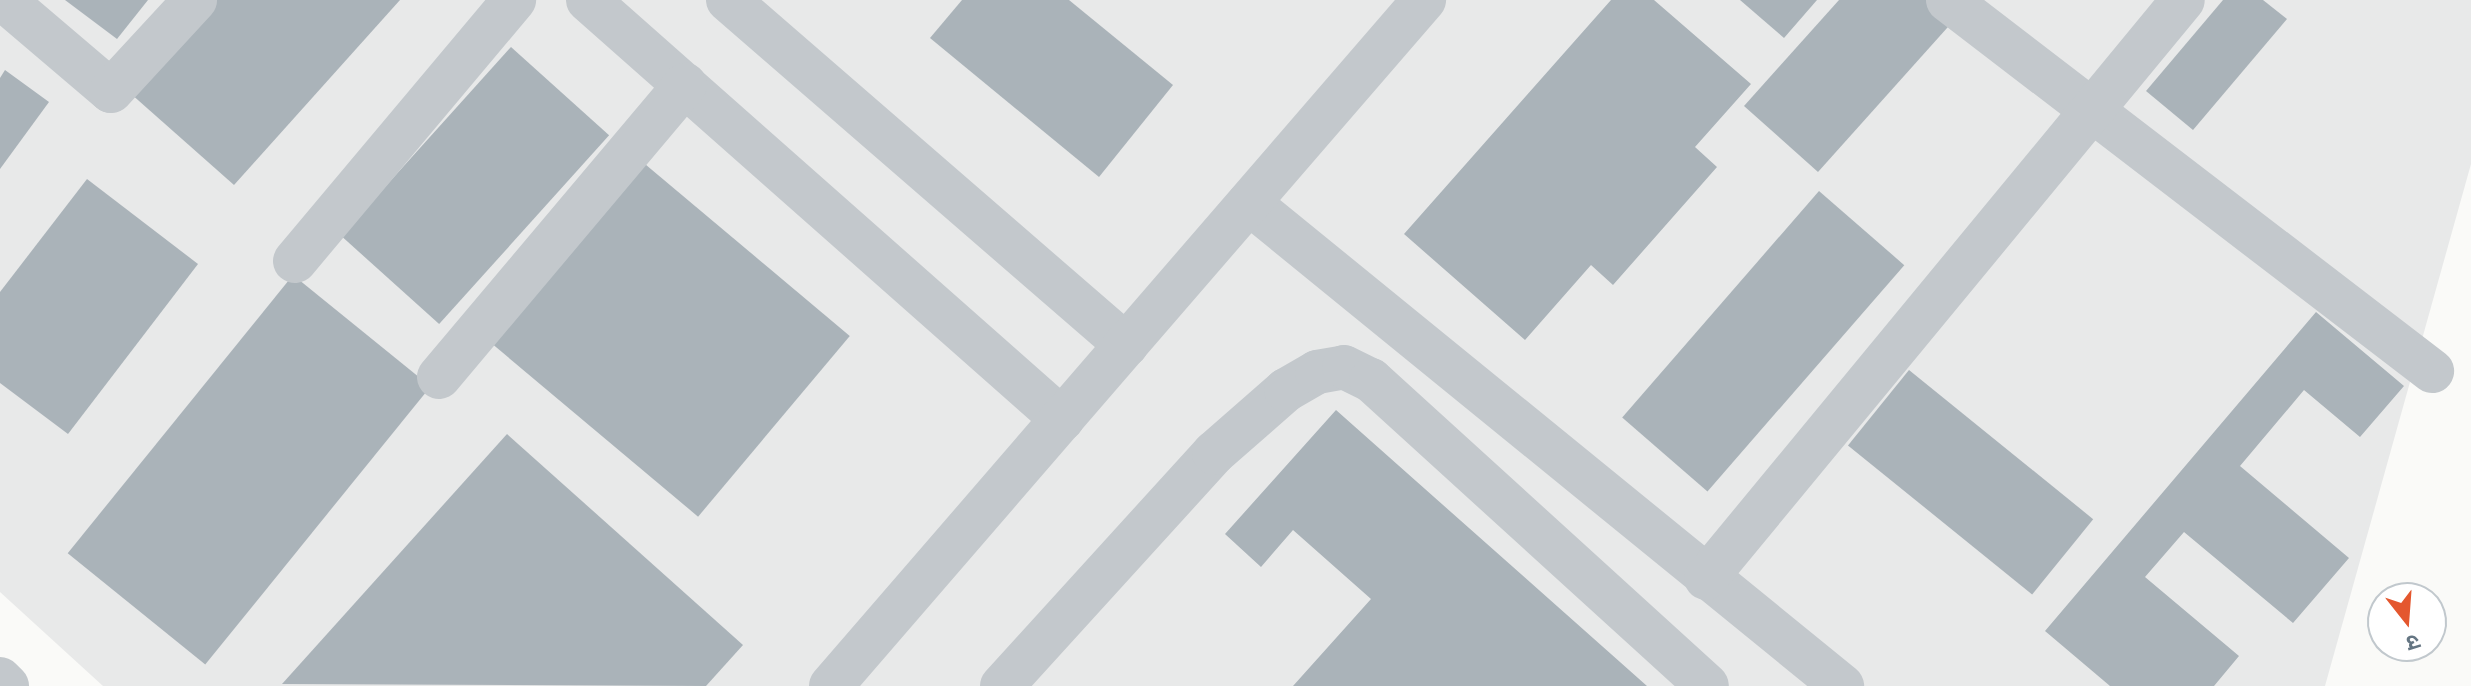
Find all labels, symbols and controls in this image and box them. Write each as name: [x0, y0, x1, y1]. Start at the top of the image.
north arrow: [2367, 582, 2447, 662]
text: उ: [2403, 628, 2424, 658]

